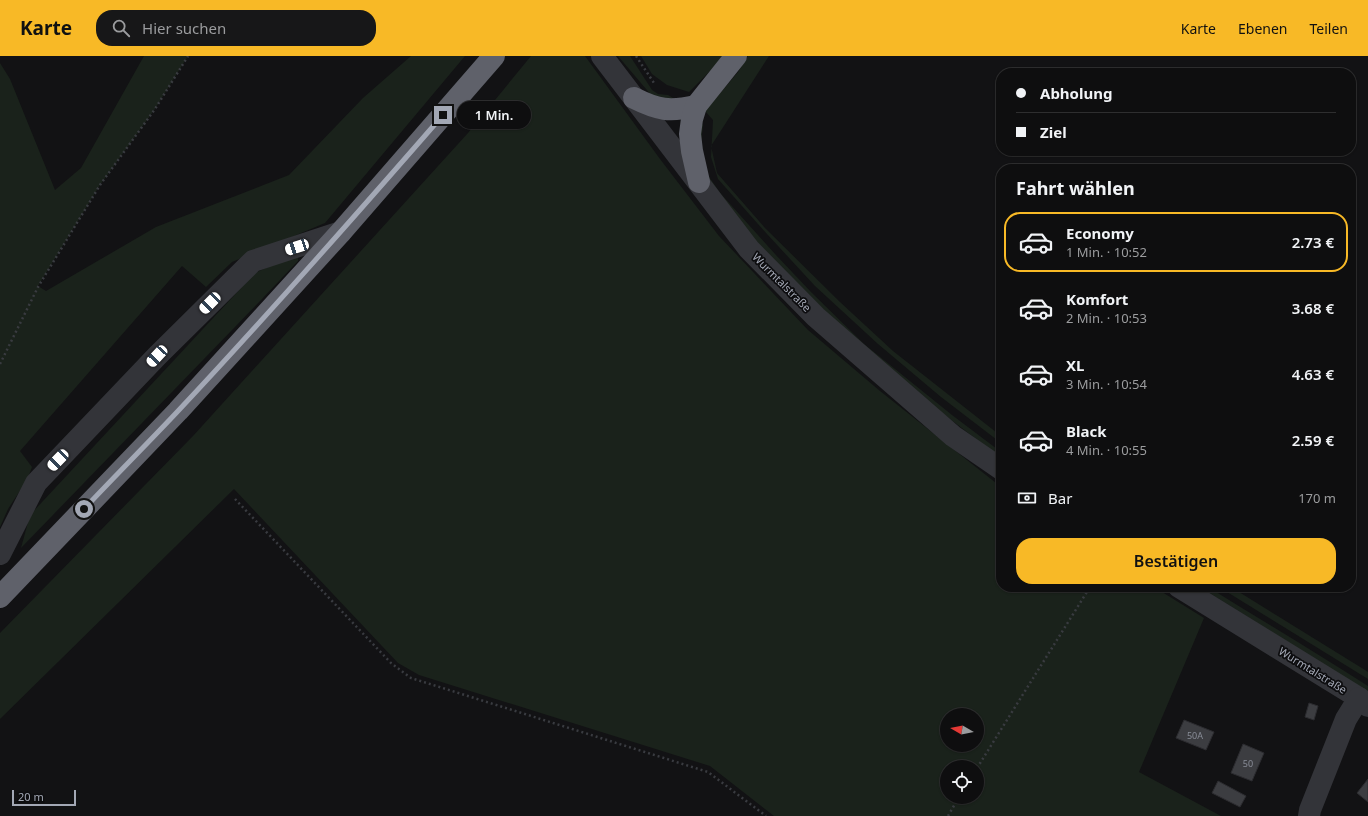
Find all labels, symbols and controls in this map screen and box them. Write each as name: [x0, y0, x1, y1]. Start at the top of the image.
search box: [96, 10, 376, 46]
text: Karte: [20, 15, 72, 41]
icon: search: [110, 17, 132, 39]
text: Hier suchen: [142, 18, 226, 38]
text: Karte: [1181, 19, 1216, 38]
text: Ebenen: [1238, 19, 1288, 38]
text: Teilen: [1310, 19, 1348, 38]
text: Abholung: [1040, 83, 1112, 103]
callout: 1 Min.: [457, 101, 531, 129]
route end: [434, 106, 452, 124]
text: 1 Min.: [475, 106, 513, 124]
text: Ziel: [1040, 122, 1067, 142]
text: Fahrt wählen: [1016, 176, 1135, 200]
text: Economy: [1066, 223, 1134, 243]
icon: car: [1018, 224, 1054, 260]
text: 2.73 €: [1292, 232, 1334, 252]
car: [284, 238, 310, 256]
text: 1 Min. · 10:52: [1066, 243, 1147, 261]
street label: Wurmtalstraße: [749, 249, 815, 315]
text: Komfort: [1066, 289, 1128, 309]
car: [197, 290, 223, 316]
icon: car: [1018, 290, 1054, 326]
text: 3.68 €: [1292, 298, 1334, 318]
text: 2 Min. · 10:53: [1066, 309, 1147, 327]
car: [144, 343, 170, 369]
text: XL: [1066, 355, 1084, 375]
icon: car: [1018, 356, 1054, 392]
text: 4.63 €: [1292, 364, 1334, 384]
text: 3 Min. · 10:54: [1066, 375, 1147, 393]
text: Black: [1066, 421, 1106, 441]
icon: car: [1018, 422, 1054, 458]
text: 2.59 €: [1292, 430, 1334, 450]
text: 4 Min. · 10:55: [1066, 441, 1147, 459]
car: [45, 447, 71, 473]
icon: cash: [1016, 487, 1038, 509]
text: Bar: [1048, 488, 1072, 508]
text: 170 m: [1298, 489, 1336, 507]
route start: [75, 500, 93, 518]
button: Bestätigen: [1016, 538, 1336, 584]
street label: Wurmtalstraße: [1276, 643, 1350, 697]
north arrow: [940, 708, 984, 752]
map controls: [940, 708, 984, 804]
house number: 50A: [1187, 729, 1203, 742]
house number: 50: [1243, 757, 1253, 770]
button: locate: [940, 760, 984, 804]
scale bar: [12, 788, 76, 807]
text: 20 m: [18, 789, 44, 804]

